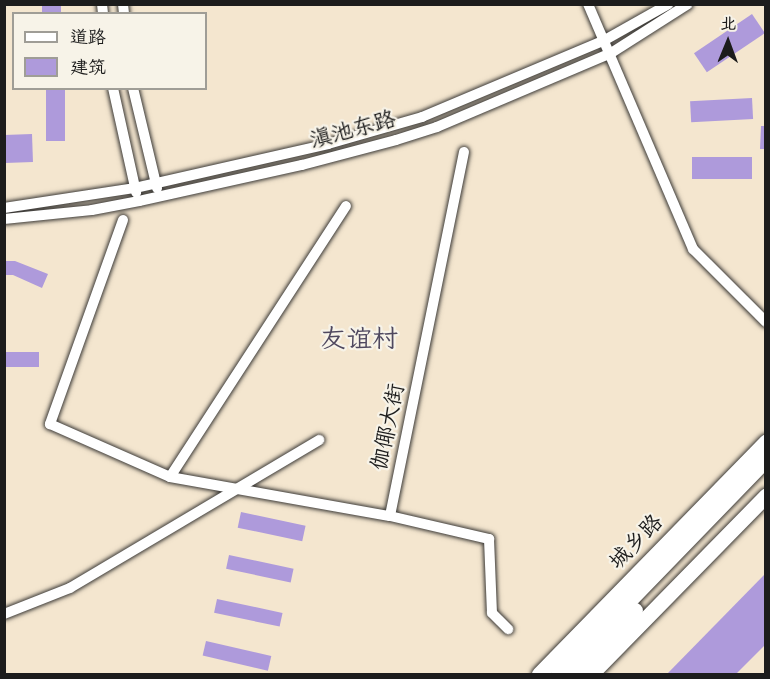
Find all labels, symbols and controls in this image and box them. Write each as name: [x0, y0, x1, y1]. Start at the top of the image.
legend: [12, 12, 207, 90]
north arrow: [698, 12, 758, 72]
text: 北: [720, 13, 737, 35]
text: 道路: [70, 25, 106, 50]
text: 建筑: [70, 55, 106, 80]
street label: 滇池东路: [307, 106, 399, 154]
district label: 友谊村: [320, 324, 398, 356]
street label: 伽倻大街: [366, 381, 410, 473]
street label: 城乡路: [604, 509, 668, 575]

